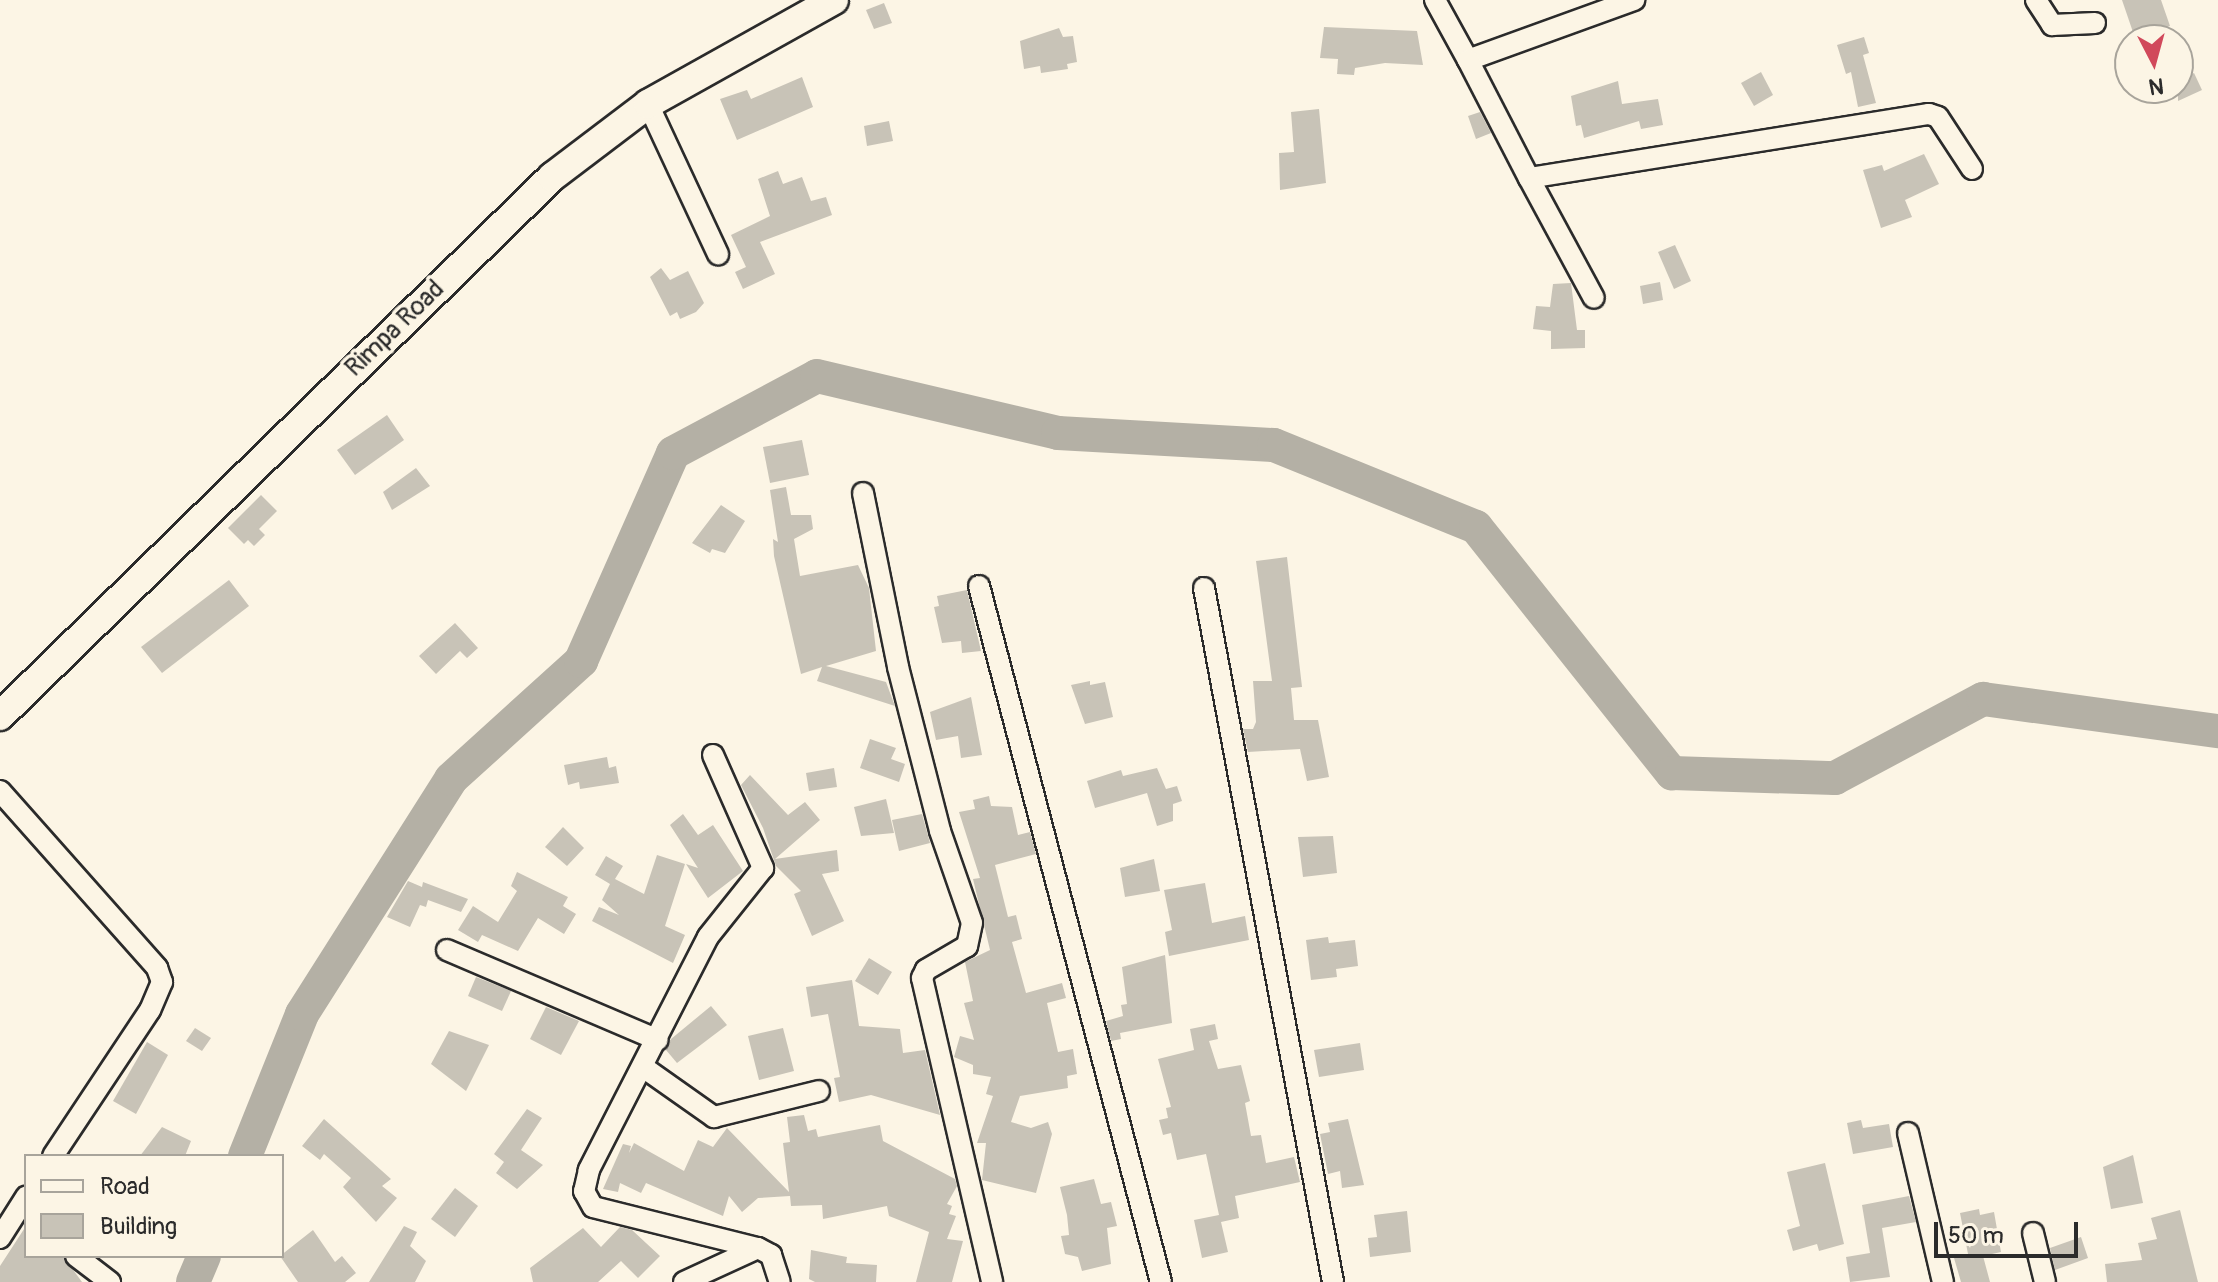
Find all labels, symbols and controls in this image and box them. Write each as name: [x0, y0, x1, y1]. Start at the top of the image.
north arrow: [2114, 24, 2194, 104]
text: N: [2147, 71, 2165, 101]
street label: Rimpa Road: [339, 274, 451, 384]
legend: [24, 1154, 284, 1258]
text: Road: [100, 1172, 150, 1201]
scale bar: [1938, 1206, 2082, 1256]
text: Building: [100, 1212, 177, 1241]
text: 50 m: [1948, 1221, 2004, 1250]

